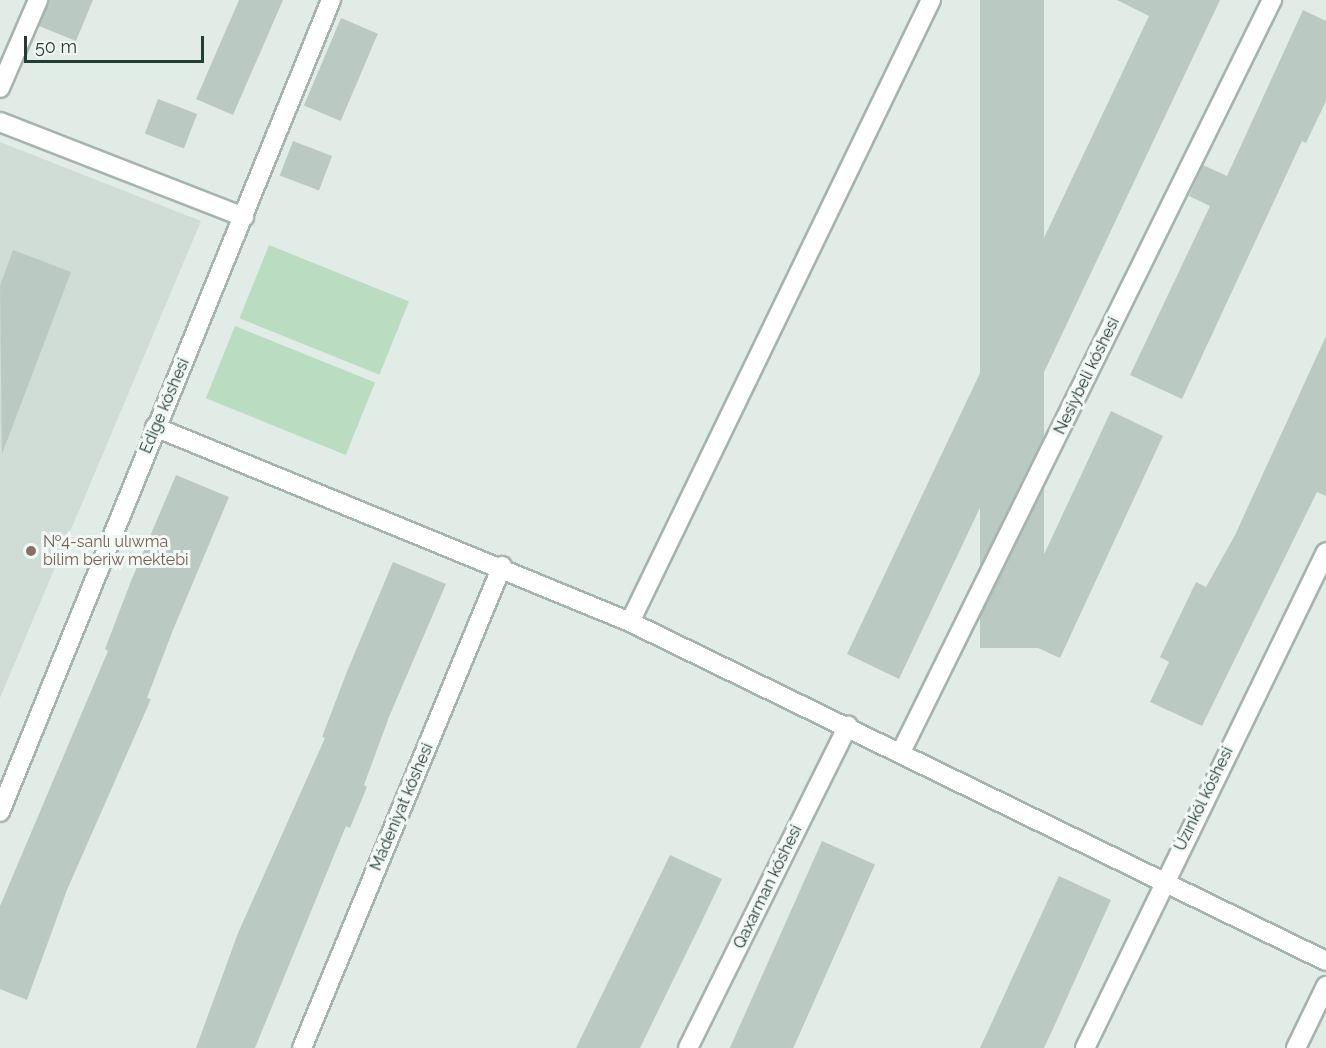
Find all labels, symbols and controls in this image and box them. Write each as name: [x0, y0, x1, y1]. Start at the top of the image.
scale bar: [27, 24, 207, 62]
text: 50 m: [35, 36, 77, 57]
street label: Nesiybeli kóshesi: [1050, 314, 1124, 438]
street label: Edige kóshesi: [136, 356, 194, 456]
place label: №4-sanlı ulıwma bilim beriw mektebi: [43, 532, 189, 570]
marker: №4-sanlı ulıwma bilim beriw mektebi: [24, 544, 38, 558]
street label: Mádeniyat kóshesi: [366, 740, 438, 874]
street label: Uzınkól kóshesi: [1170, 744, 1238, 854]
street label: Qaxarman kóshesi: [730, 822, 806, 952]

